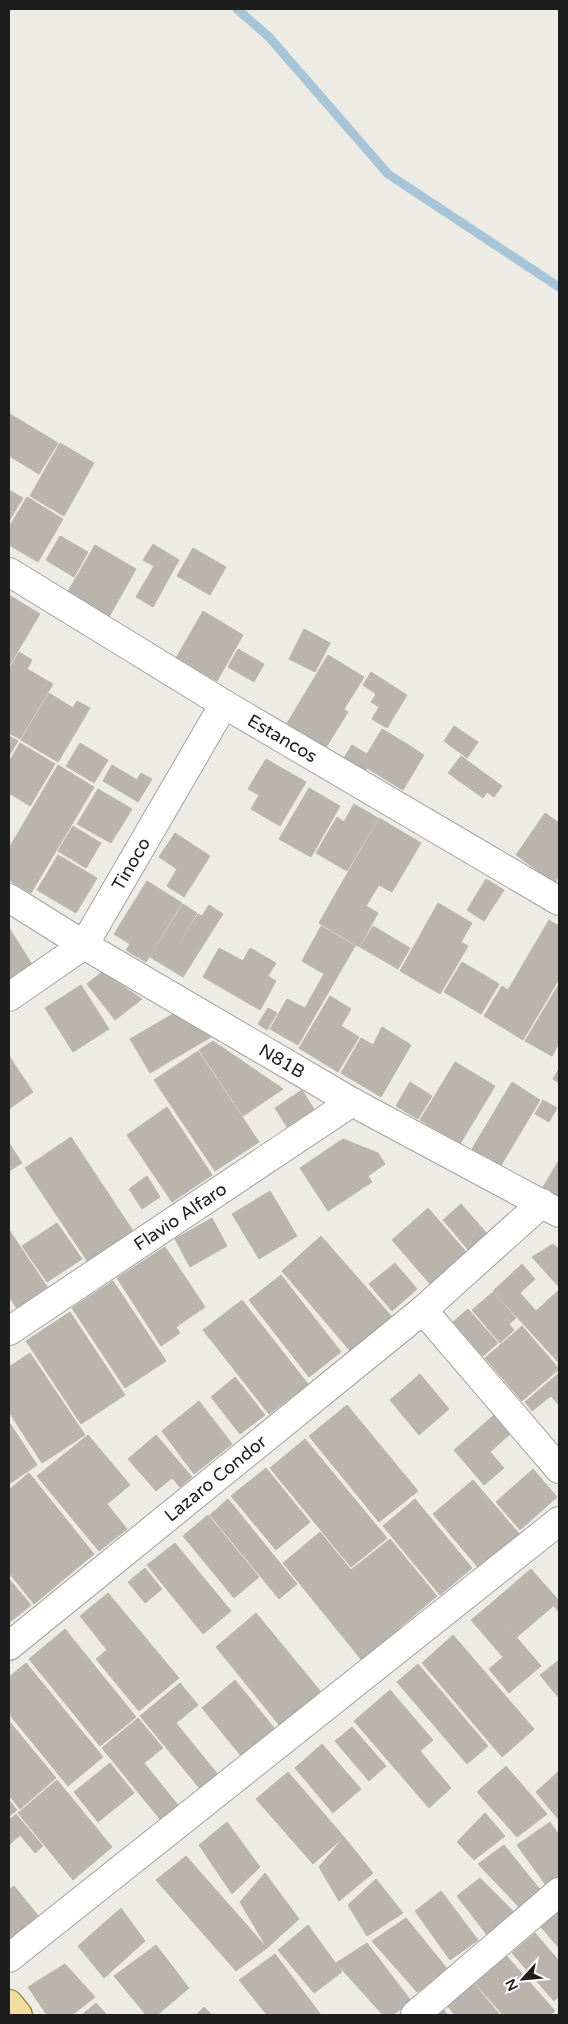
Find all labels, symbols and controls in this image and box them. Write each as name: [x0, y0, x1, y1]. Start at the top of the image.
street label: Estancos: [244, 709, 321, 767]
street label: Tinoco: [107, 833, 155, 894]
street label: N81B: [255, 1039, 309, 1083]
street label: Flavio Alfaro: [130, 1178, 231, 1255]
street label: Lazaro Condor: [160, 1430, 271, 1526]
north arrow: [498, 1954, 548, 2004]
text: N: [502, 1976, 522, 1994]

